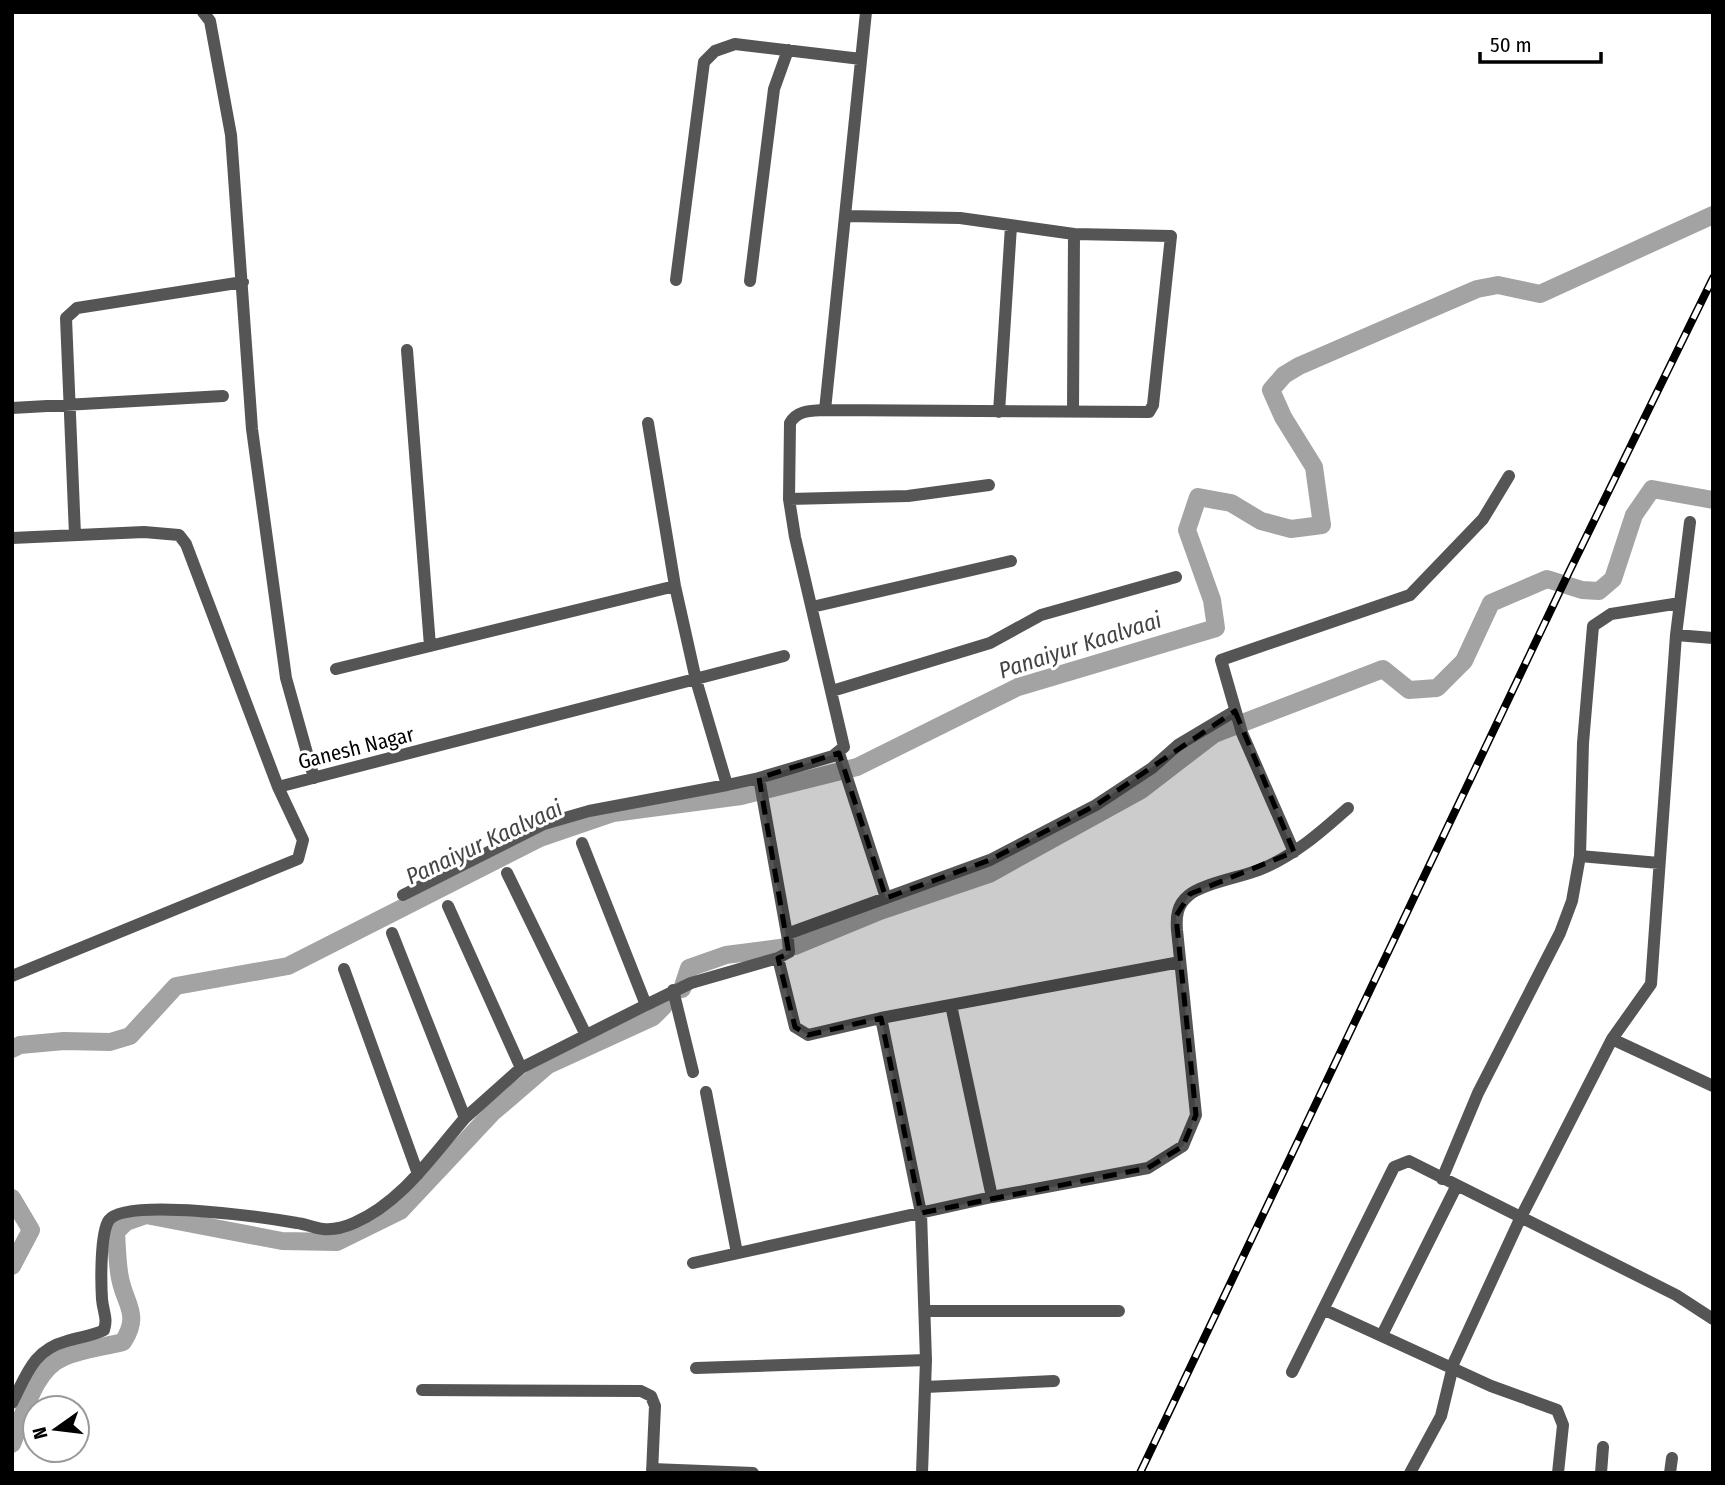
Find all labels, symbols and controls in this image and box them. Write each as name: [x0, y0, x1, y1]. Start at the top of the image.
scale bar: [1480, 21, 1601, 65]
text: 50 m: [1490, 32, 1532, 58]
water label: Panaiyur Kaalvaai: [995, 605, 1165, 685]
street label: Ganesh Nagar: [295, 721, 417, 775]
water label: Panaiyur Kaalvaai: [401, 793, 567, 891]
north arrow: [21, 1394, 91, 1464]
text: N: [27, 1425, 53, 1441]

